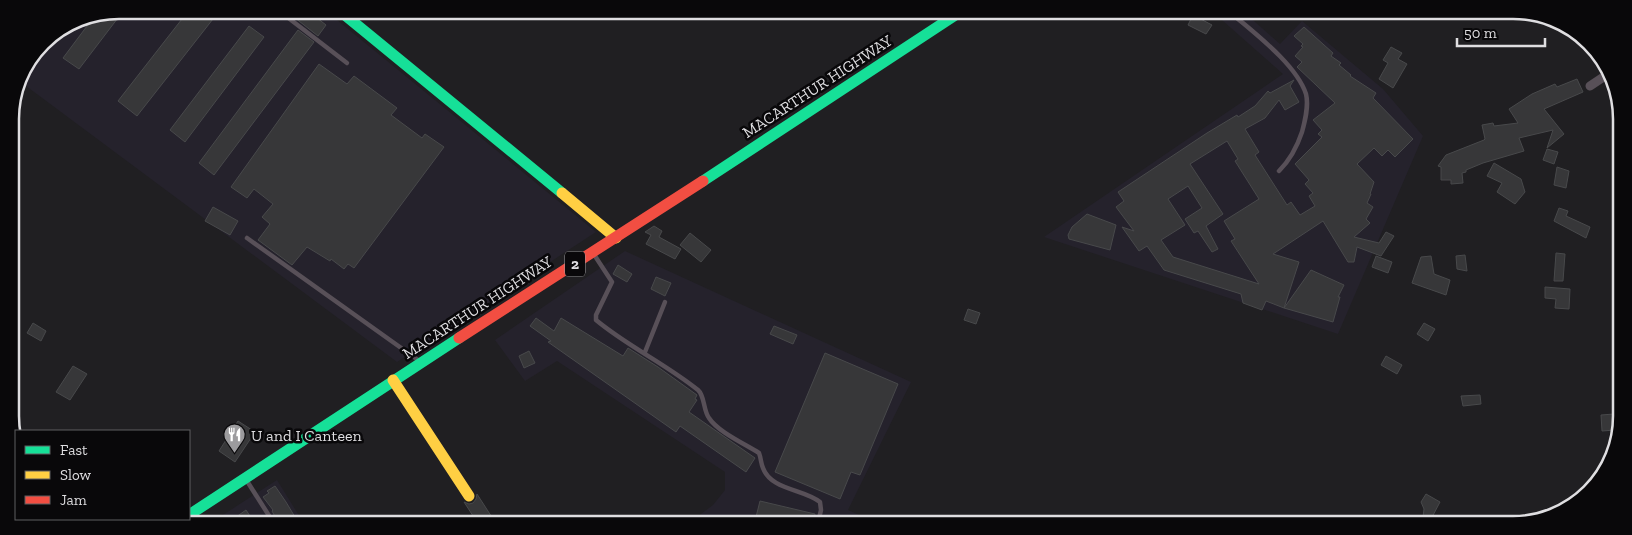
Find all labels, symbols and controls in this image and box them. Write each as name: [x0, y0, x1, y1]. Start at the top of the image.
scale bar: [1457, 15, 1544, 47]
text: 50 m: [1464, 24, 1497, 42]
street label: MACARTHUR HIGHWAY: [739, 31, 896, 142]
street label: MACARTHUR HIGHWAY: [399, 252, 556, 363]
road number: 2: [565, 252, 585, 276]
restaurant icon: U and I Canteen: [223, 423, 247, 454]
place label: U and I Canteen: [251, 426, 362, 445]
legend: [15, 430, 190, 520]
text: Fast: [60, 441, 88, 459]
text: Slow: [60, 466, 92, 484]
text: Jam: [60, 491, 87, 509]

